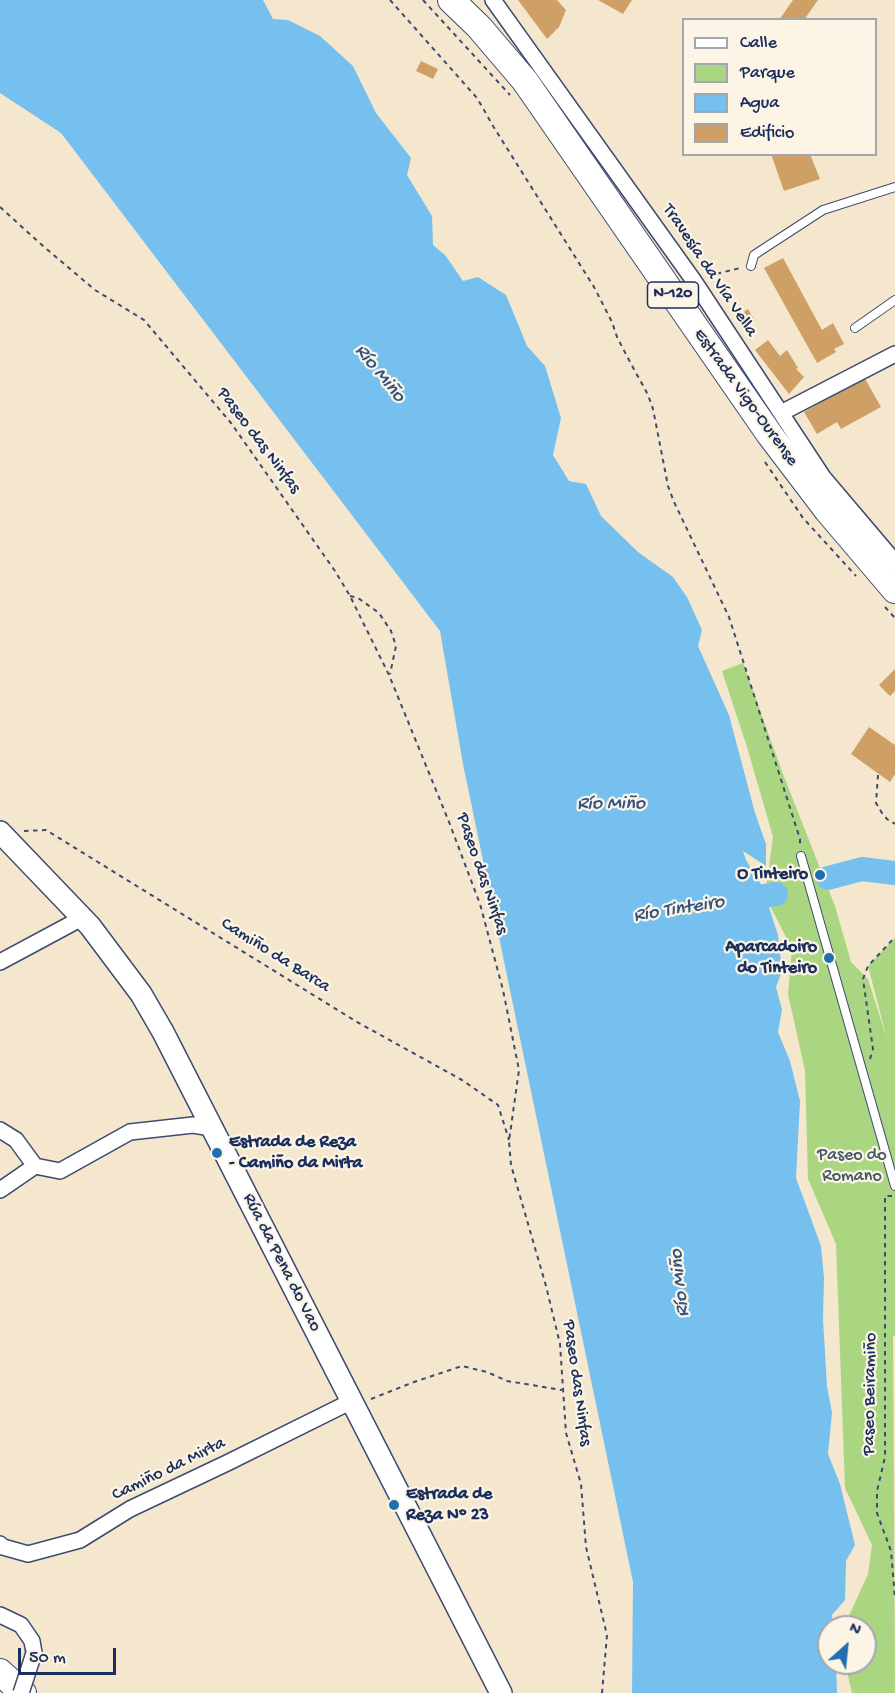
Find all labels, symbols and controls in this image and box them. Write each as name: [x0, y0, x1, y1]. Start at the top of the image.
legend: [682, 18, 877, 156]
text: Calle: [740, 33, 777, 54]
text: Parque: [740, 63, 795, 84]
text: Agua: [740, 93, 779, 114]
text: Edificio: [740, 123, 794, 144]
street label: Travesía da Vía Vella: [657, 201, 761, 341]
road number: N-120: [648, 282, 698, 308]
street label: Estrada Vigo-Ourense: [688, 325, 802, 471]
water label: Río Miño: [348, 340, 410, 408]
street label: Paseo das Ninfas: [211, 384, 305, 498]
water label: Río Miño: [577, 793, 645, 817]
street label: Paseo das Ninfas: [450, 810, 512, 938]
place label: O Tinteiro: [737, 864, 808, 886]
marker: O Tinteiro: [813, 868, 827, 882]
water label: Río Tinteiro: [632, 891, 726, 929]
street label: Camiño da Barca: [216, 914, 334, 998]
place label: Aparcadoiro do Tinteiro: [726, 937, 817, 980]
marker: Aparcadoiro do Tinteiro: [822, 951, 836, 965]
place label: Estrada de Reza - Camiño da Mirta: [229, 1132, 362, 1174]
park label: Paseo do Romano: [817, 1145, 887, 1188]
marker: Estrada de Reza - Camiño da Mirta: [210, 1146, 224, 1160]
street label: Rúa da Pena do Vao: [237, 1190, 325, 1336]
water label: Río Miño: [666, 1248, 696, 1318]
street label: Paseo das Ninfas: [556, 1319, 596, 1447]
street label: Paseo Beiramiño: [859, 1332, 883, 1456]
street label: Camiño da Mirta: [109, 1433, 229, 1507]
place label: Estrada de Reza Nº 23: [406, 1484, 492, 1526]
marker: Estrada de Reza Nº 23: [387, 1498, 401, 1512]
north arrow: [817, 1615, 877, 1675]
text: N: [846, 1619, 863, 1641]
scale bar: [21, 1636, 118, 1674]
text: 50 m: [29, 1648, 66, 1669]

